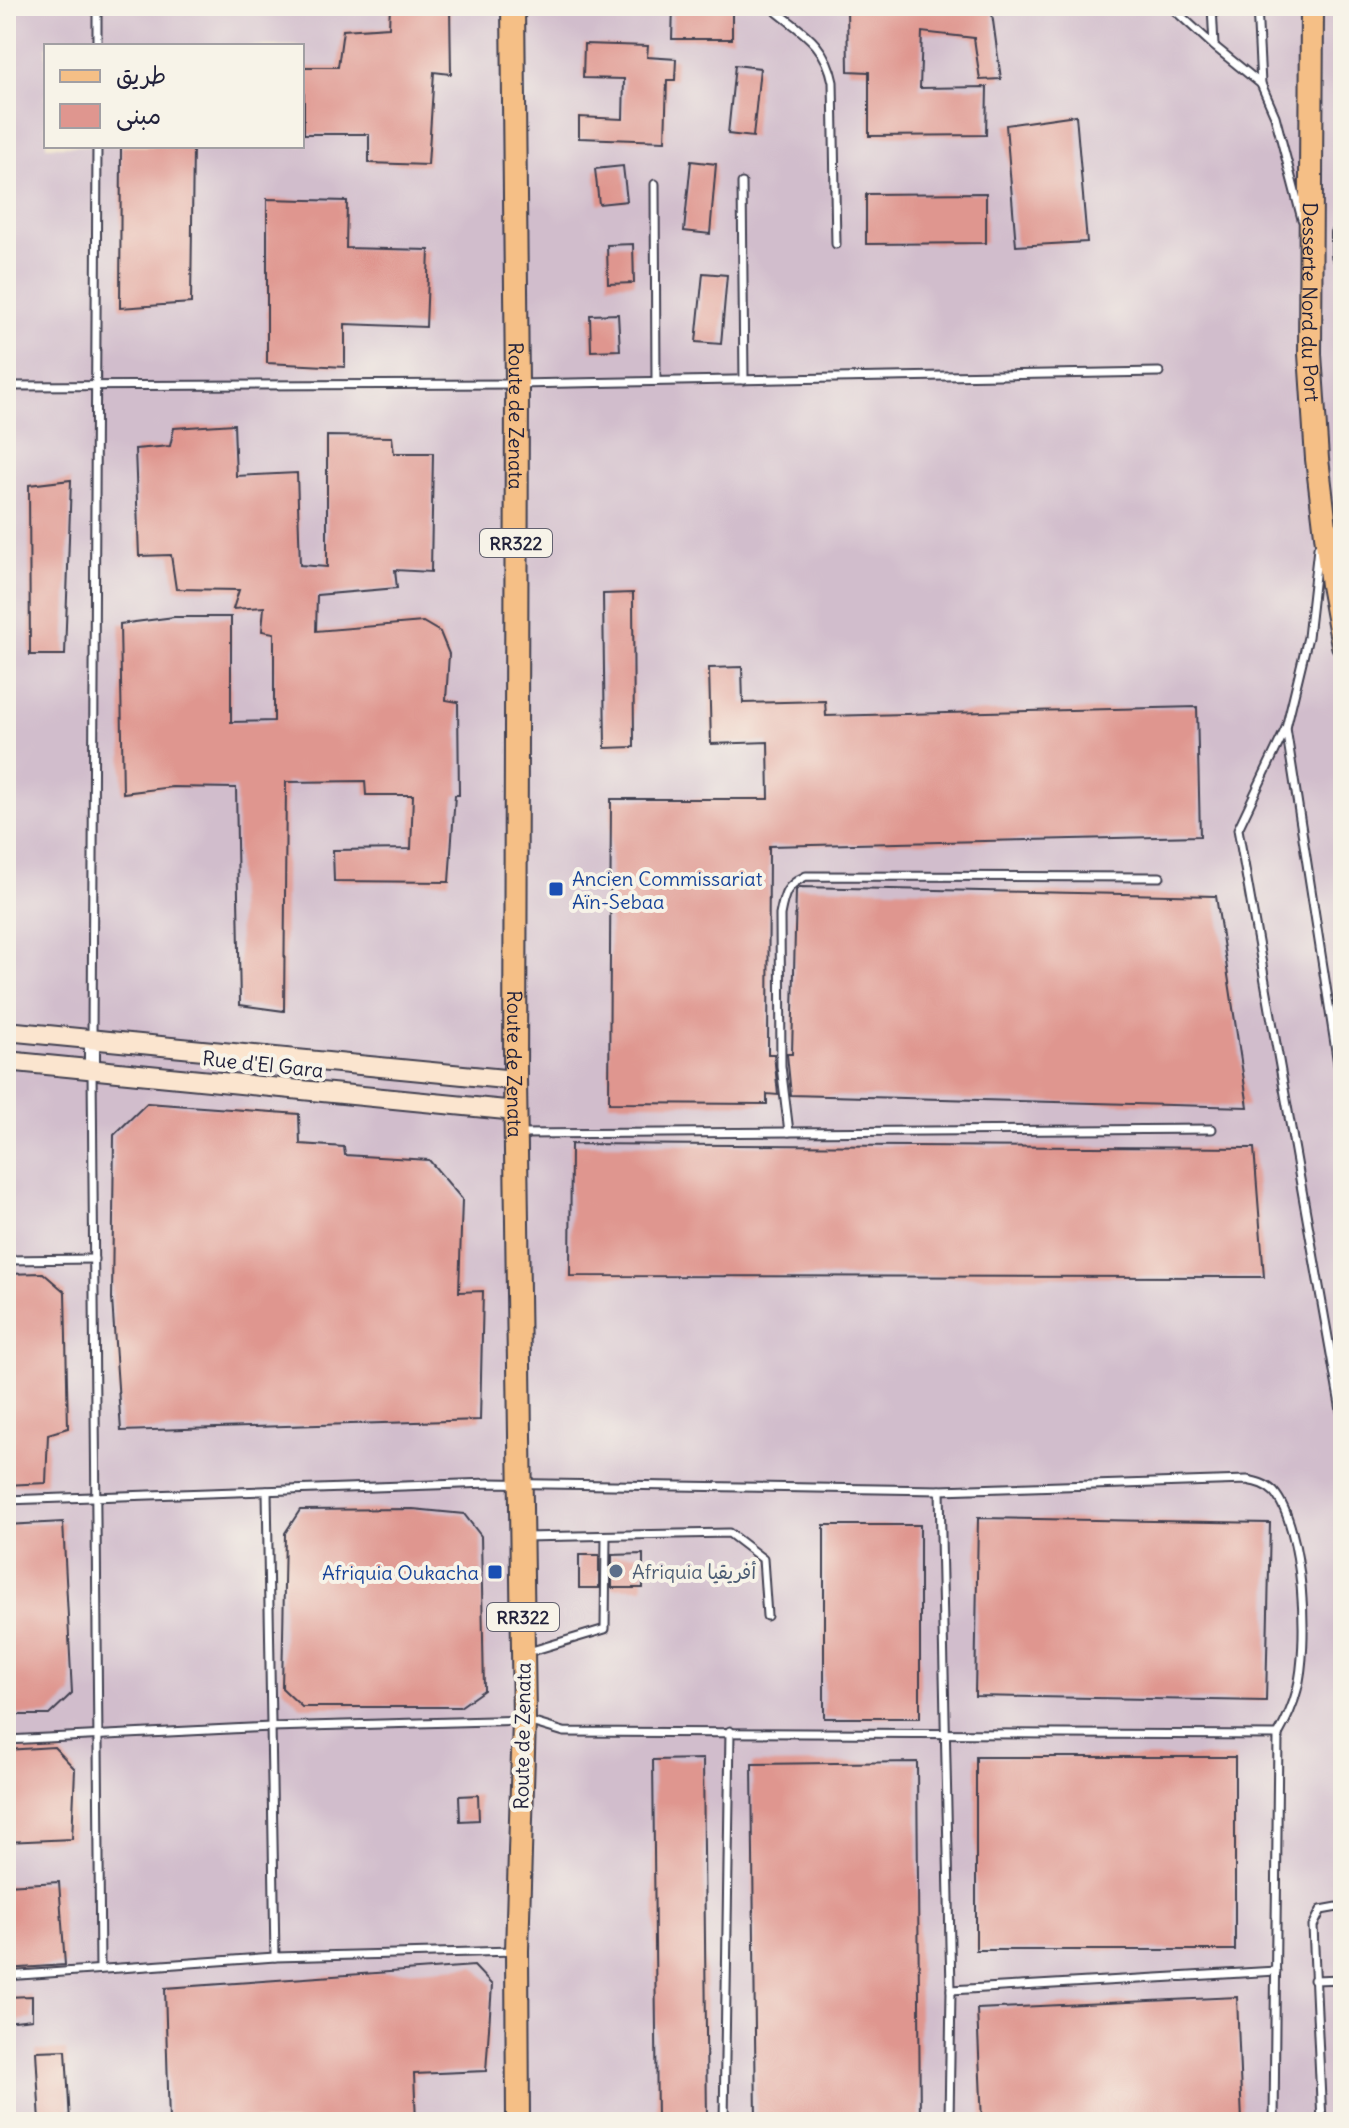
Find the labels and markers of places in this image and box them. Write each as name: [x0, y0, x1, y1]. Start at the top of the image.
place label: Ancien Commissariat Aïn-Sebaa: [572, 866, 763, 914]
marker: Ancien Commissariat Aïn-Sebaa: [547, 880, 565, 898]
place label: Afriquia أفريقيا: [632, 1559, 756, 1584]
place label: Afriquia Oukacha: [322, 1560, 479, 1585]
marker: Afriquia أفريقيا: [607, 1562, 625, 1580]
marker: Afriquia Oukacha: [486, 1563, 504, 1581]

